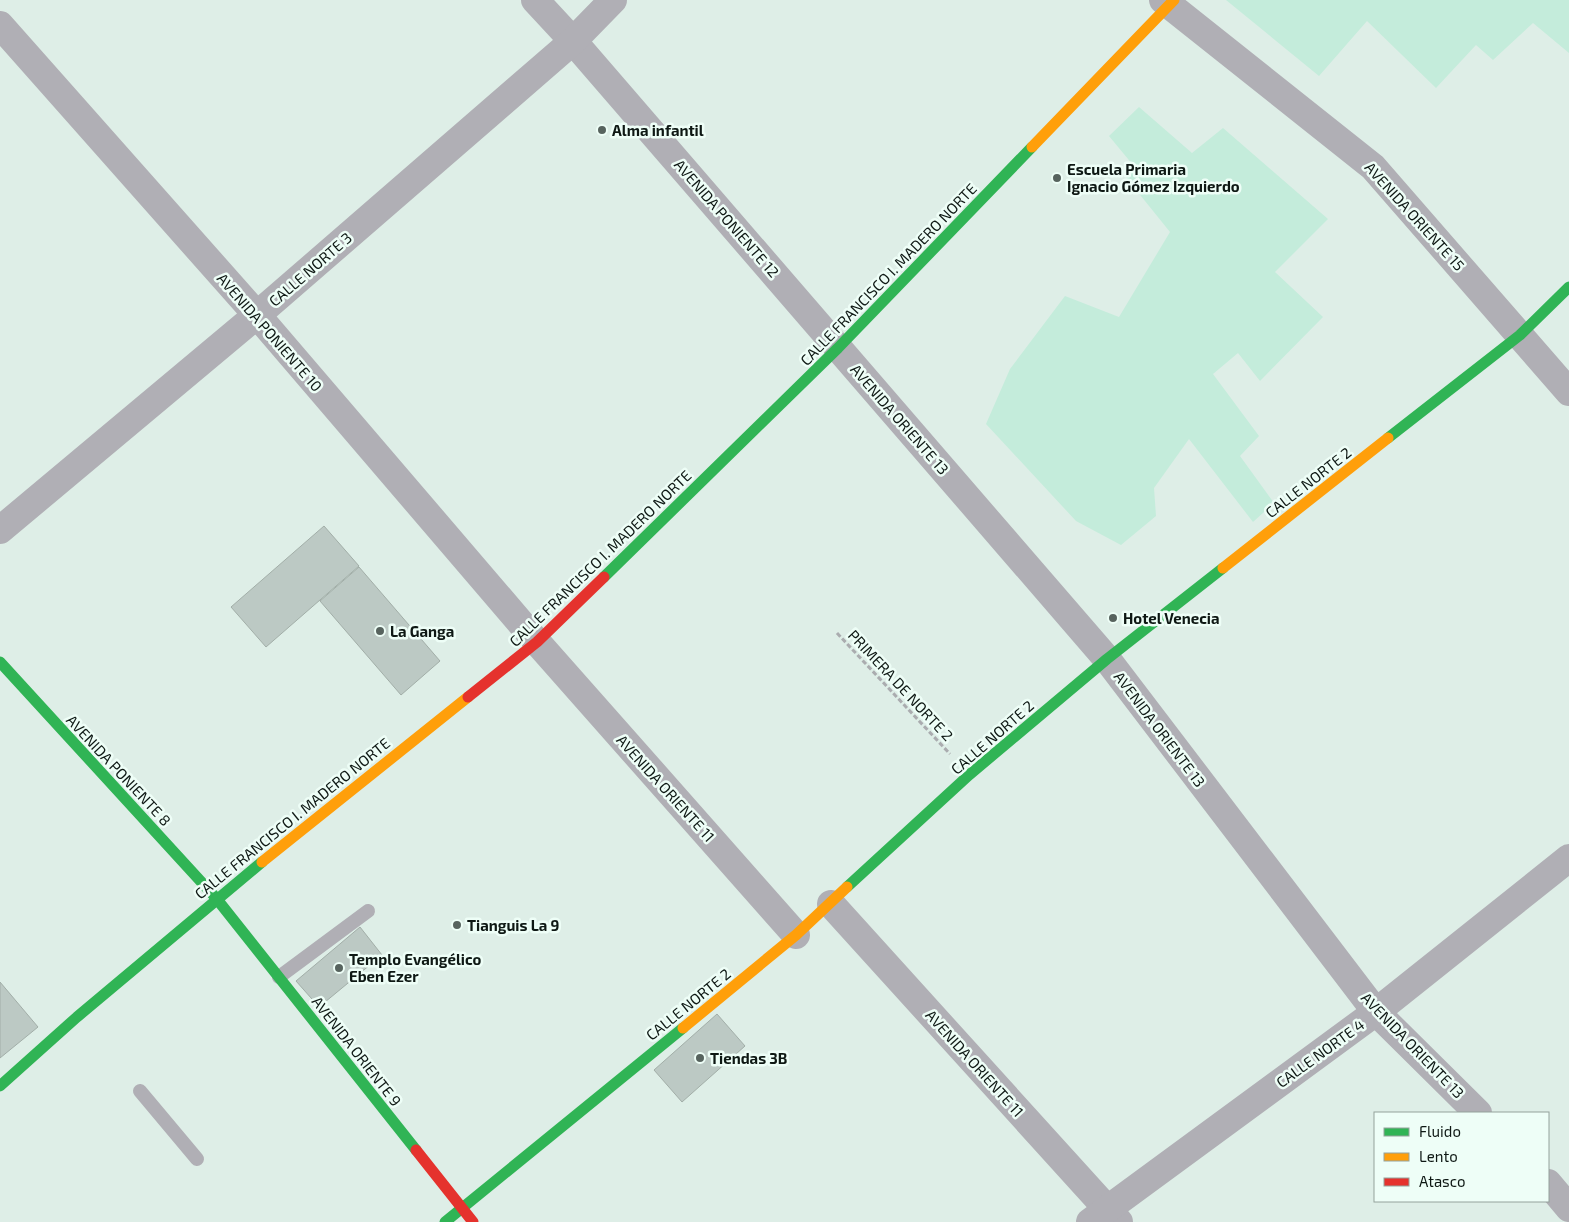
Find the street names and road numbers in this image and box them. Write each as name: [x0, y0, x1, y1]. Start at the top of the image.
street label: AVENIDA PONIENTE 12: [671, 155, 783, 281]
street label: AVENIDA ORIENTE 15: [1362, 158, 1468, 274]
street label: CALLE FRANCISCO I. MADERO NORTE: [796, 179, 980, 369]
street label: CALLE NORTE 3: [265, 228, 355, 310]
street label: AVENIDA PONIENTE 10: [214, 269, 326, 395]
street label: AVENIDA ORIENTE 13: [847, 360, 953, 478]
street label: CALLE NORTE 2: [1262, 443, 1354, 521]
street label: CALLE FRANCISCO I. MADERO NORTE: [505, 466, 695, 650]
street label: PRIMERA DE NORTE 2: [845, 626, 957, 744]
street label: AVENIDA ORIENTE 13: [1111, 668, 1209, 790]
street label: CALLE NORTE 2: [947, 696, 1037, 778]
street label: AVENIDA PONIENTE 8: [63, 711, 175, 829]
street label: AVENIDA ORIENTE 11: [613, 731, 719, 845]
street label: CALLE FRANCISCO I. MADERO NORTE: [191, 734, 393, 902]
street label: CALLE NORTE 2: [642, 964, 734, 1044]
street label: AVENIDA ORIENTE 13: [1358, 988, 1468, 1102]
street label: AVENIDA ORIENTE 9: [309, 993, 405, 1109]
street label: AVENIDA ORIENTE 11: [922, 1006, 1028, 1120]
street label: CALLE NORTE 4: [1272, 1015, 1368, 1091]

